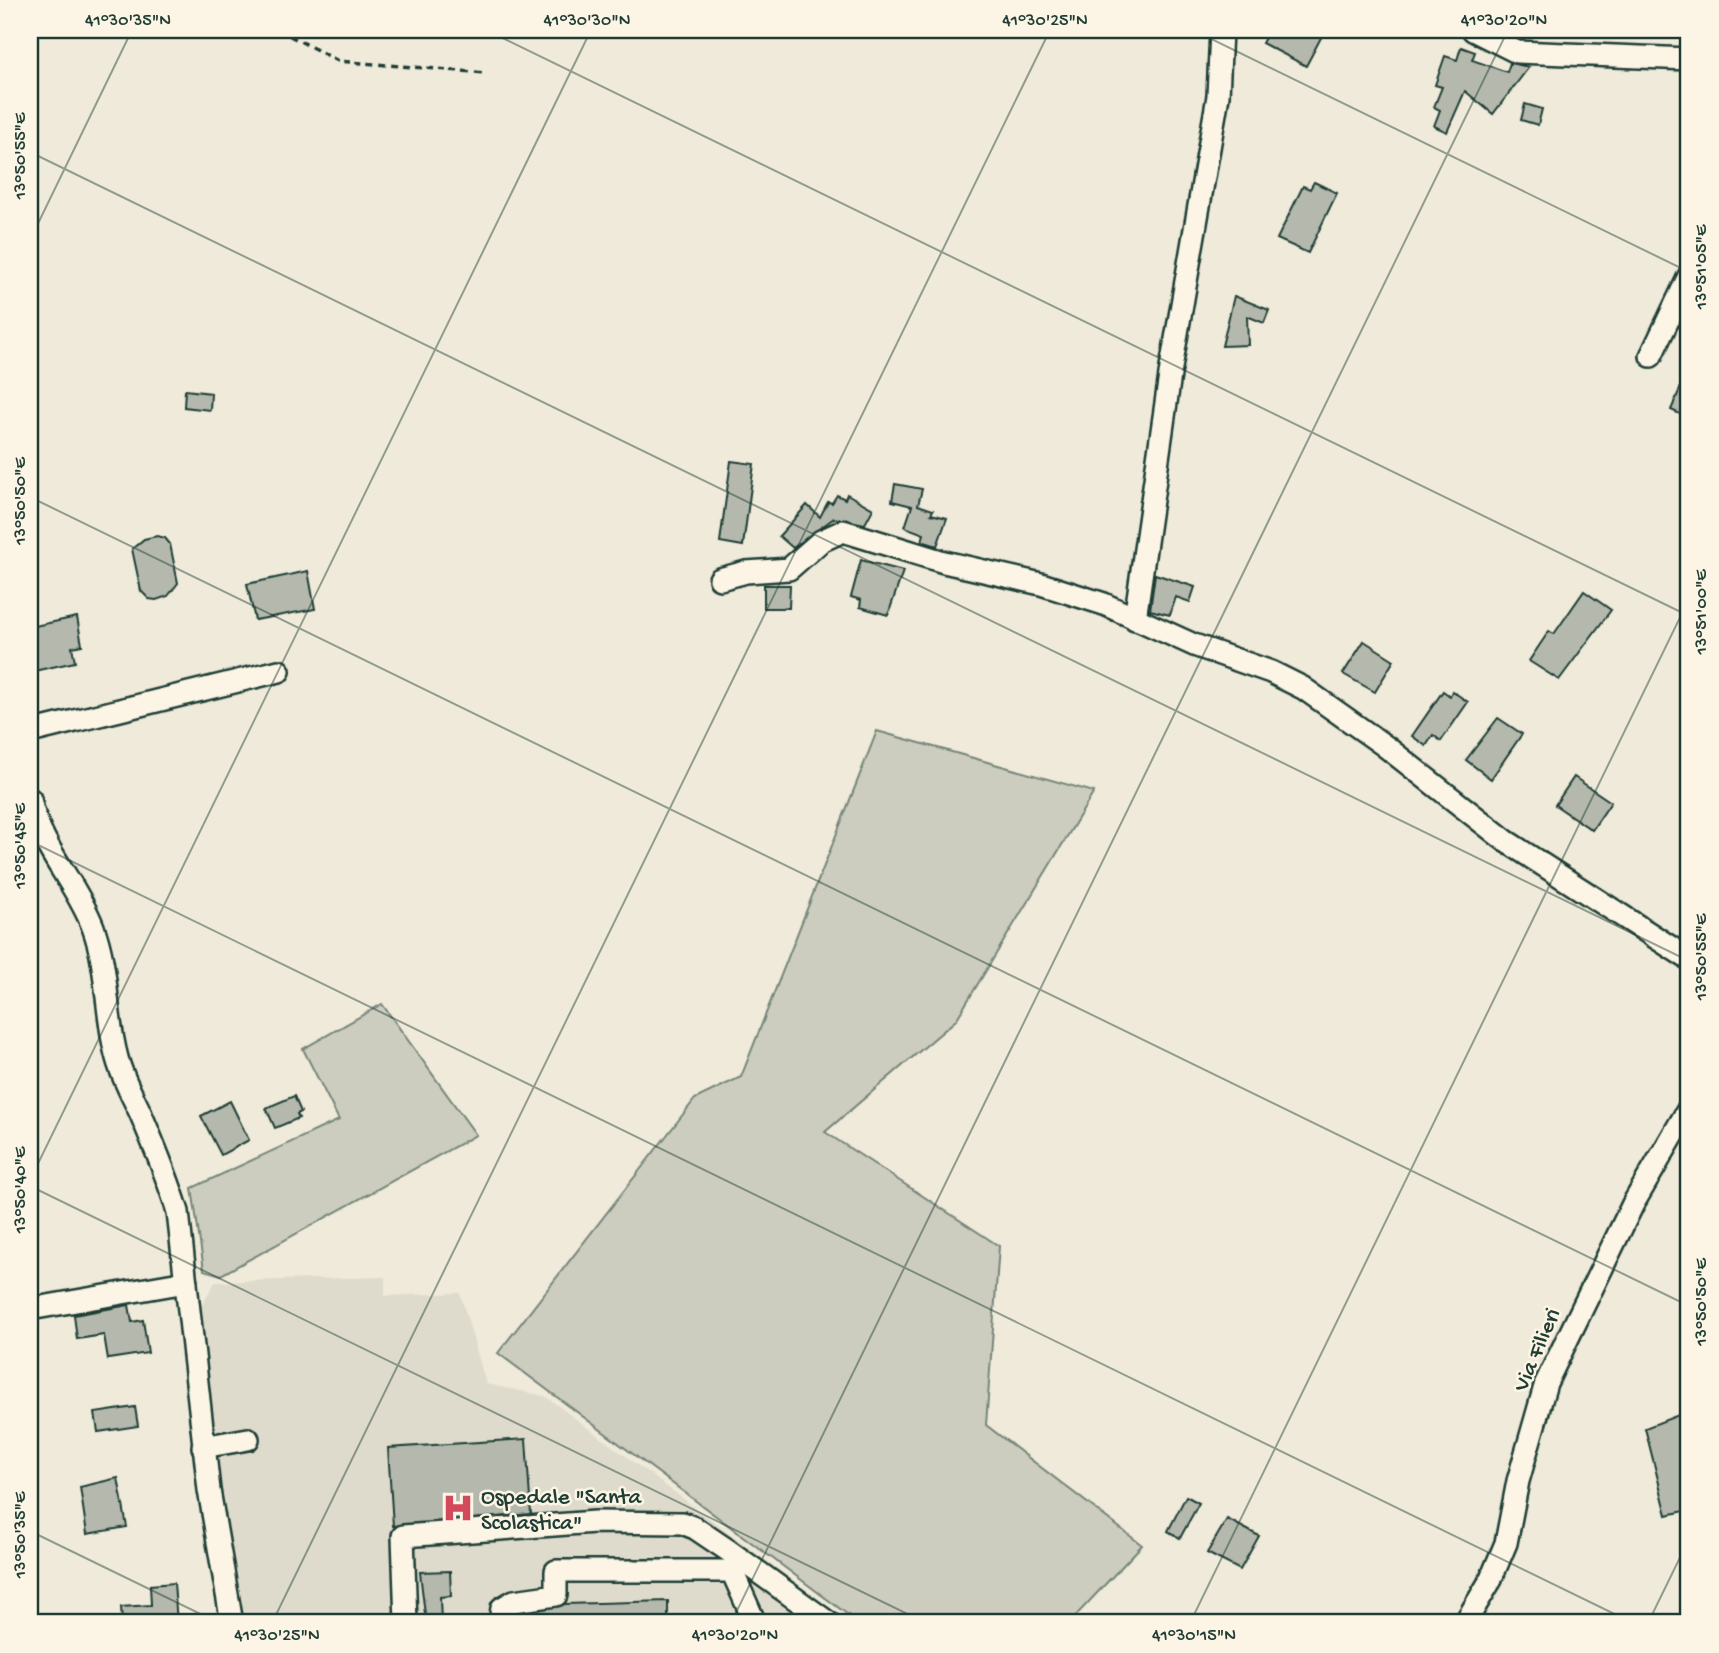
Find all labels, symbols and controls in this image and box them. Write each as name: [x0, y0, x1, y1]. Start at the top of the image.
text: 41°30'35"N: [85, 11, 171, 32]
text: 41°30'30"N: [544, 11, 630, 32]
text: 41°30'25"N: [1002, 11, 1088, 32]
text: 41°30'20"N: [1461, 11, 1547, 32]
text: 13°50'55"E: [11, 112, 32, 200]
text: 13°51'05"E: [1692, 224, 1713, 310]
text: 13°50'50"E: [11, 457, 32, 546]
text: 13°51'00"E: [1692, 569, 1713, 656]
text: 13°50'45"E: [11, 802, 32, 890]
text: 13°50'55"E: [1692, 913, 1713, 1001]
text: 13°50'40"E: [11, 1146, 32, 1234]
text: 13°50'50"E: [1692, 1258, 1713, 1347]
street label: Via Filieri: [1508, 1305, 1568, 1397]
place label: Ospedale "Santa Scolastica": [481, 1485, 642, 1538]
text: 13°50'35"E: [11, 1491, 32, 1579]
hospital icon: Ospedale "Santa Scolastica": [441, 1491, 475, 1525]
text: 41°30'25"N: [234, 1626, 320, 1647]
text: 41°30'20"N: [692, 1626, 778, 1647]
text: 41°30'15"N: [1152, 1626, 1236, 1647]

